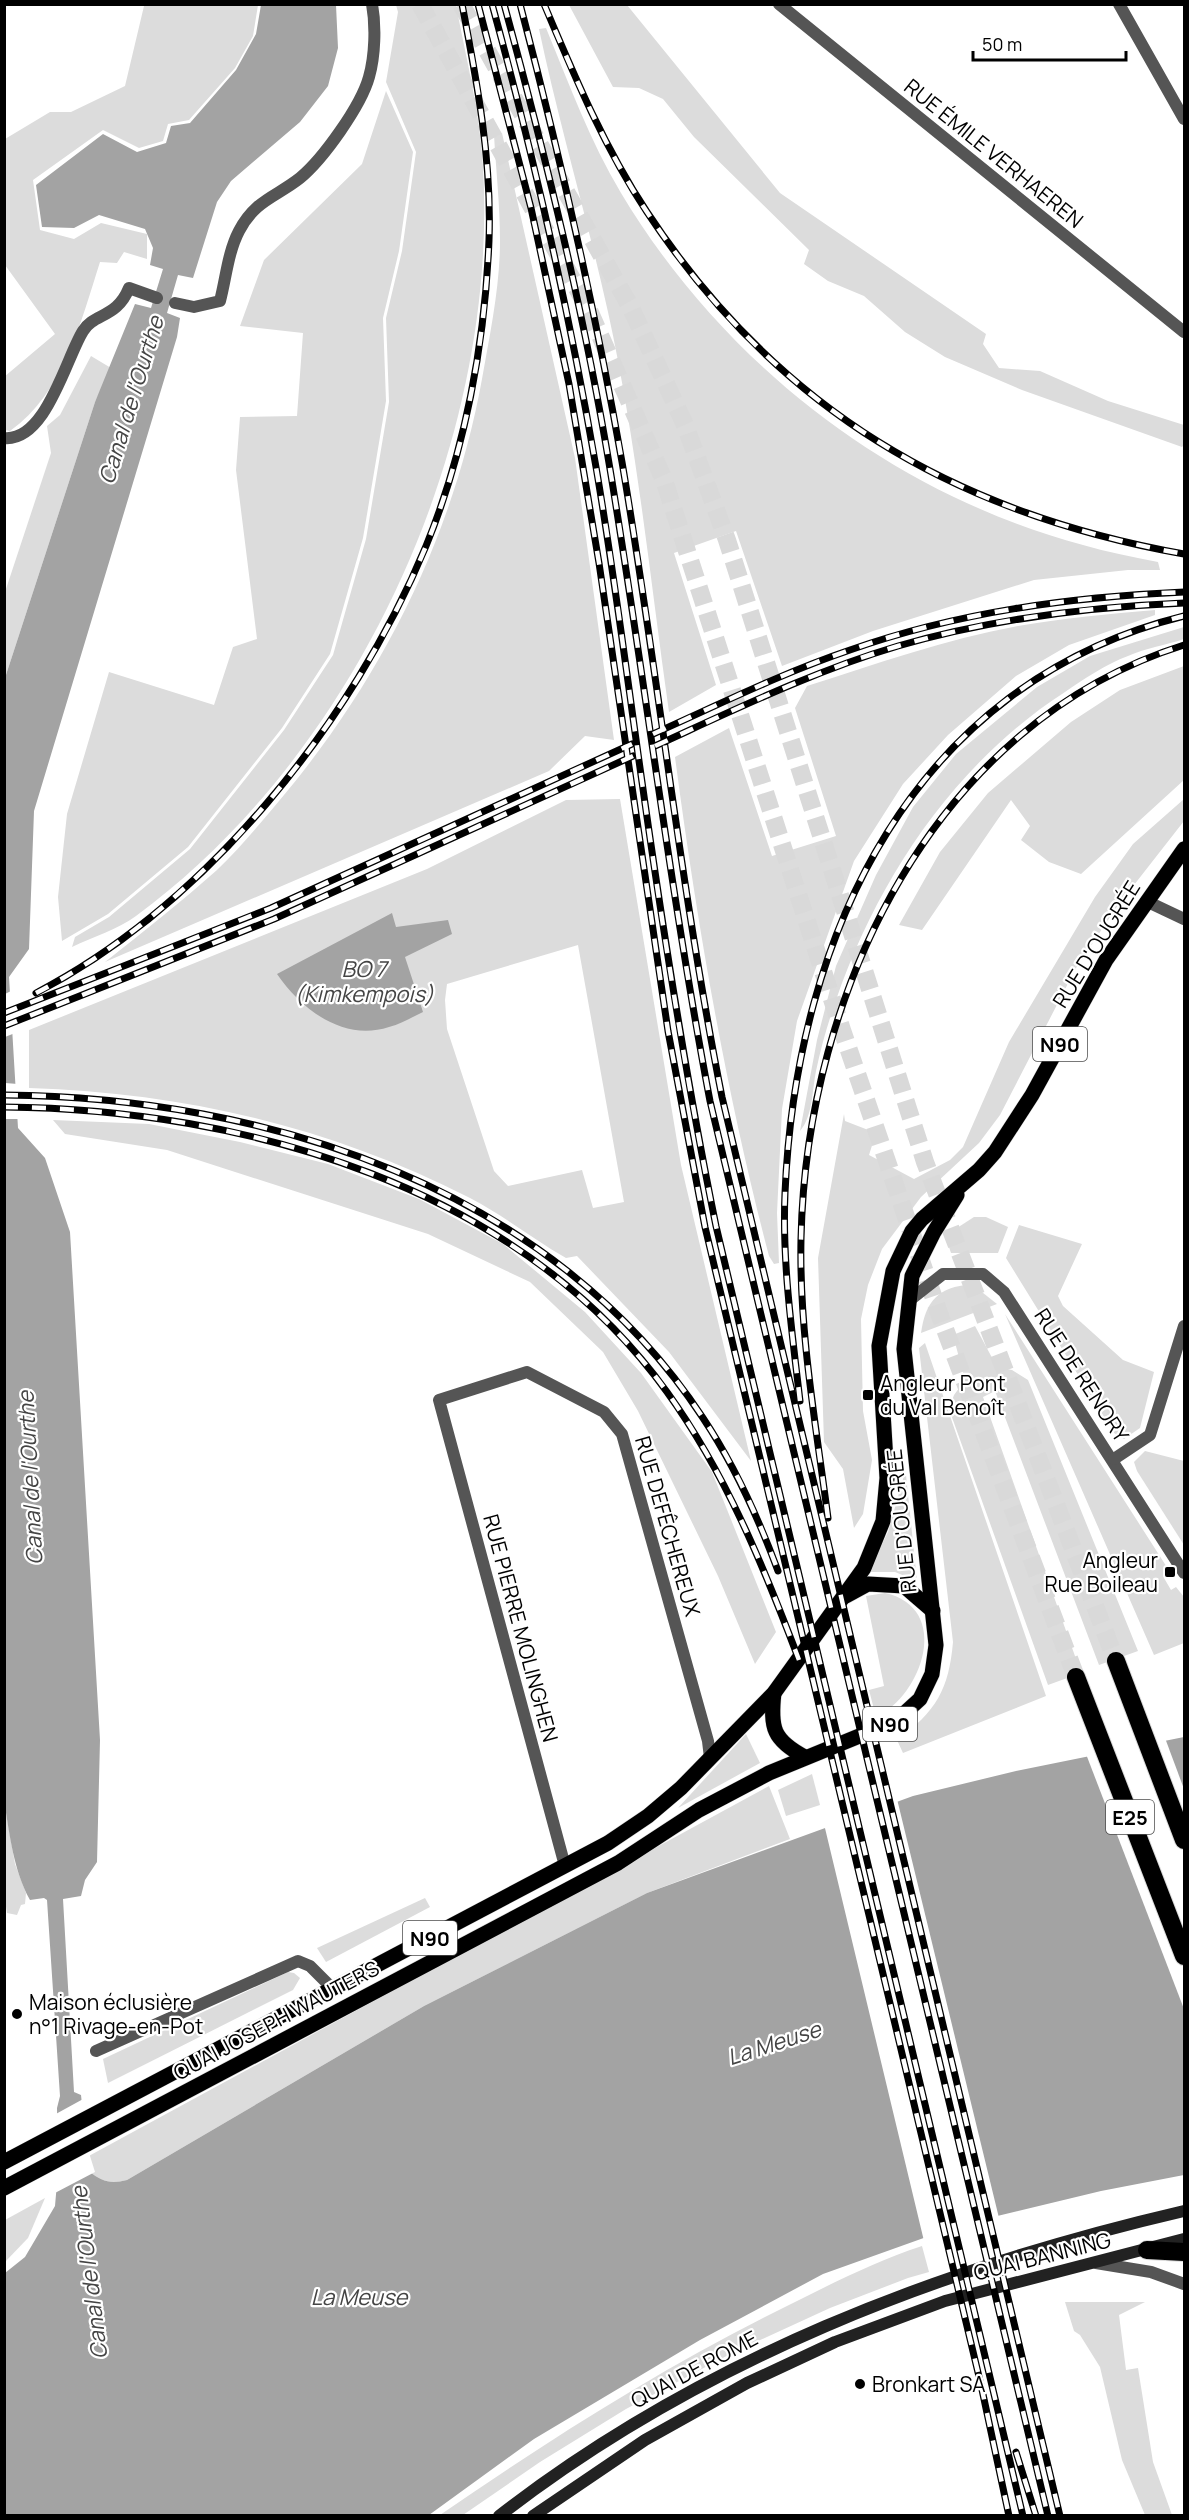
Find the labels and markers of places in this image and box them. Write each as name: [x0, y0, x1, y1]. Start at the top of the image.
place label: Angleur Pont du Val Benoît: [880, 1369, 1006, 1421]
marker: Angleur Pont du Val Benoît: [861, 1388, 875, 1402]
place label: Angleur Rue Boileau: [1045, 1546, 1158, 1598]
marker: Angleur Rue Boileau: [1163, 1565, 1177, 1579]
place label: Maison éclusière n°1 Rivage-en-Pot: [29, 1988, 203, 2040]
marker: Maison éclusière n°1 Rivage-en-Pot: [10, 2007, 24, 2021]
place label: Bronkart SA: [872, 2370, 986, 2398]
marker: Bronkart SA: [853, 2377, 867, 2391]

